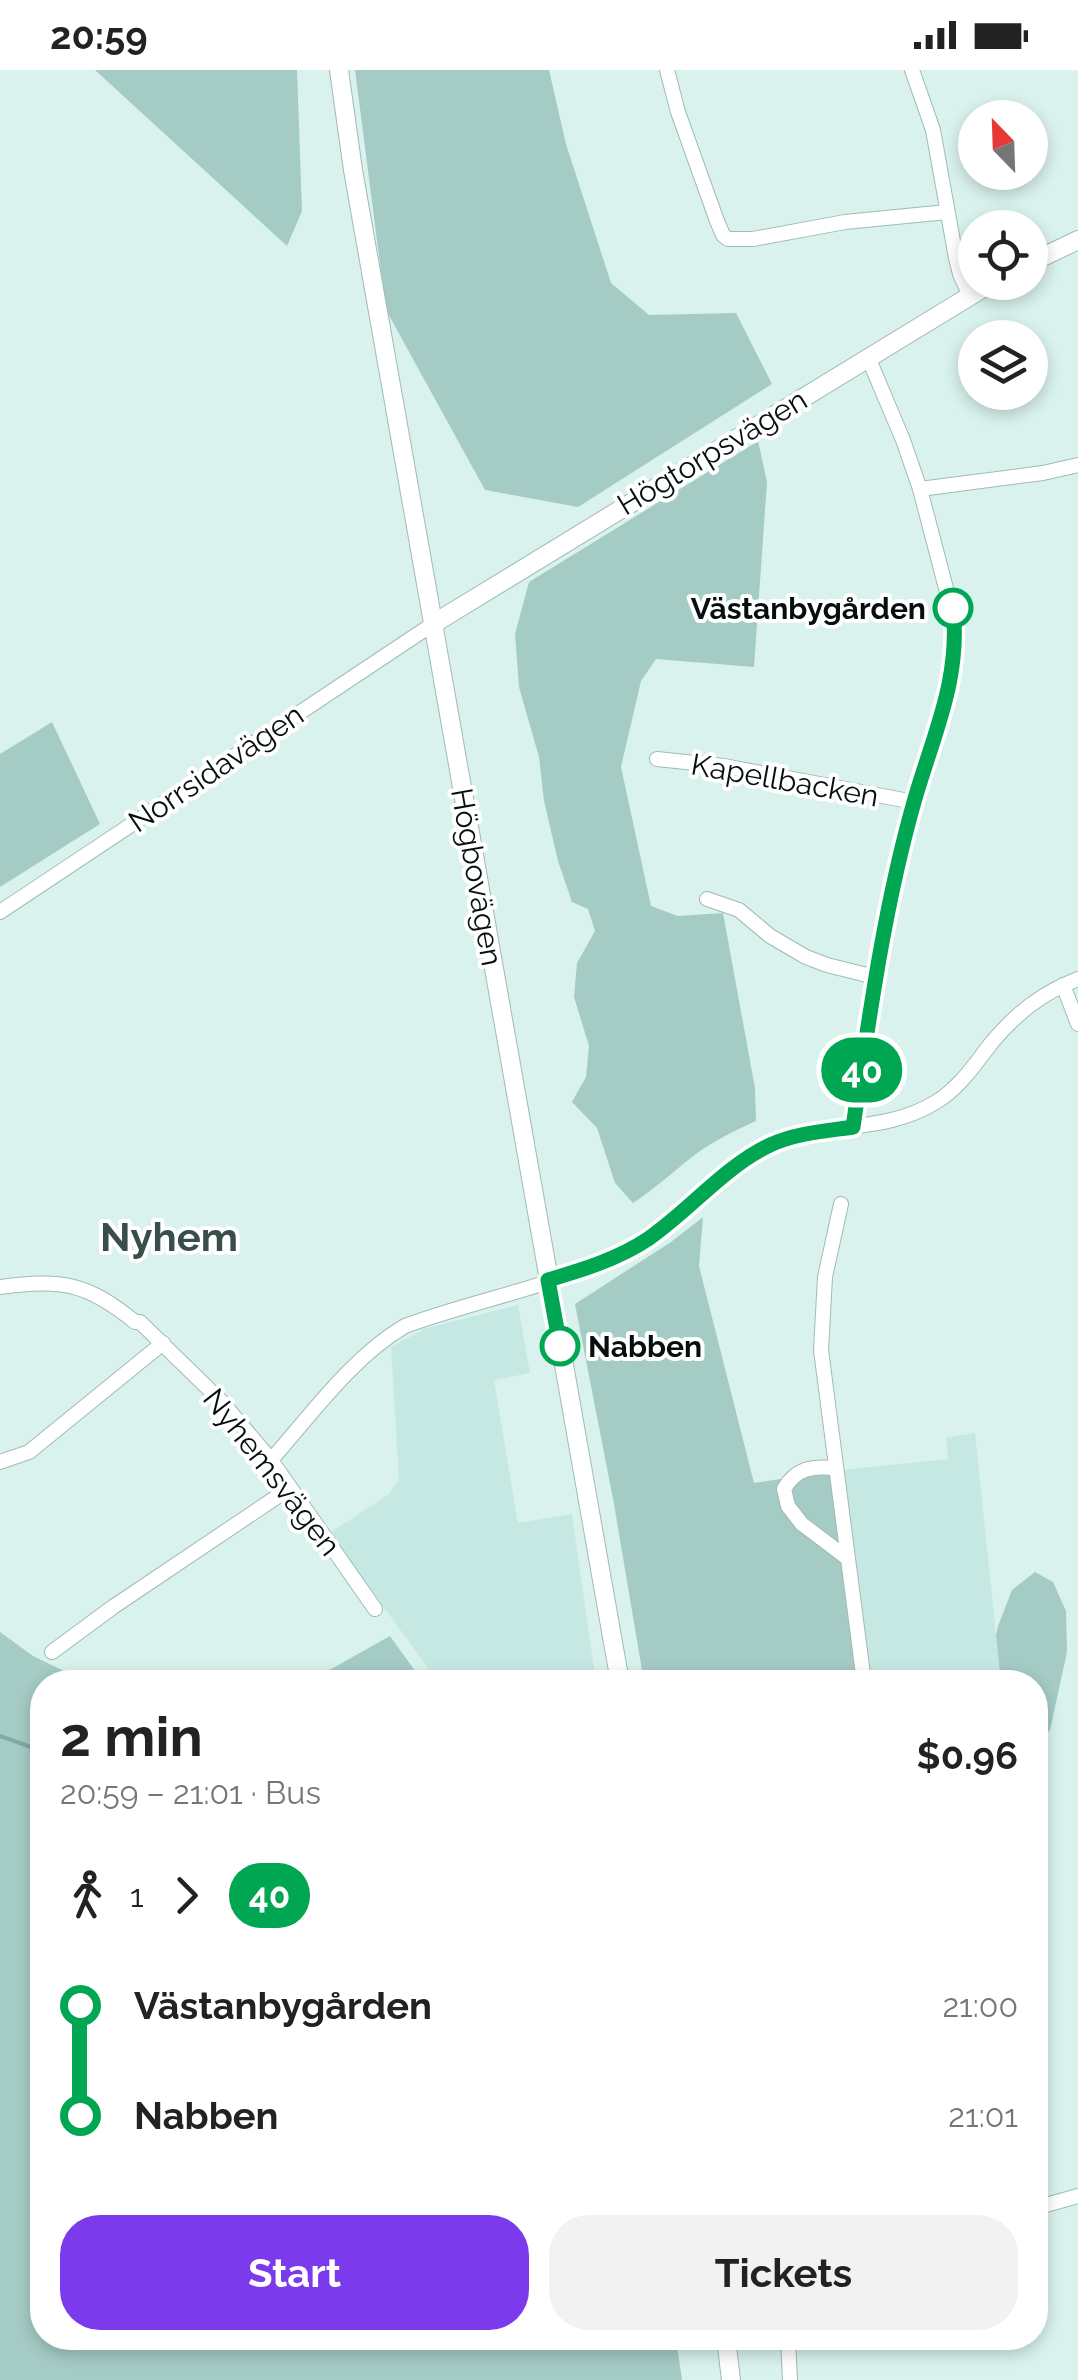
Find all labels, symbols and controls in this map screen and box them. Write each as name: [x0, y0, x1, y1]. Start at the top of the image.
text: 20:59: [50, 13, 148, 58]
north arrow: [958, 100, 1048, 190]
map controls: [958, 100, 1048, 410]
button: locate: [958, 210, 1048, 300]
button: layers: [958, 320, 1048, 410]
street label: Högtorpsvägen: [611, 382, 813, 522]
marker: Västanbygården: [934, 589, 972, 627]
place label: Västanbygården: [691, 591, 926, 626]
street label: Norrsidavägen: [122, 697, 310, 839]
street label: Kapellbacken: [689, 746, 881, 814]
street label: Högbovägen: [444, 785, 510, 969]
line badge: 40: [817, 1038, 907, 1102]
text: 40: [841, 1050, 883, 1091]
district label: Nyhem: [100, 1213, 238, 1260]
marker: Nabben: [541, 1327, 579, 1365]
place label: Nabben: [588, 1329, 702, 1364]
street label: Nyhemsvägen: [196, 1382, 348, 1562]
text: 2 min: [60, 1704, 203, 1769]
text: $0.96: [917, 1733, 1018, 1778]
text: 20:59 – 21:01 · Bus: [60, 1774, 321, 1811]
icon: walk: [60, 1868, 115, 1923]
icon: forward: [159, 1868, 214, 1923]
text: 40: [249, 1875, 290, 1916]
text: 1: [130, 1877, 144, 1914]
text: Västanbygården: [134, 1983, 432, 2028]
text: 21:00: [942, 1987, 1018, 2024]
text: Nabben: [134, 2093, 278, 2138]
text: 21:01: [948, 2097, 1018, 2134]
button: Start: [60, 2215, 529, 2330]
button: Tickets: [549, 2215, 1018, 2330]

